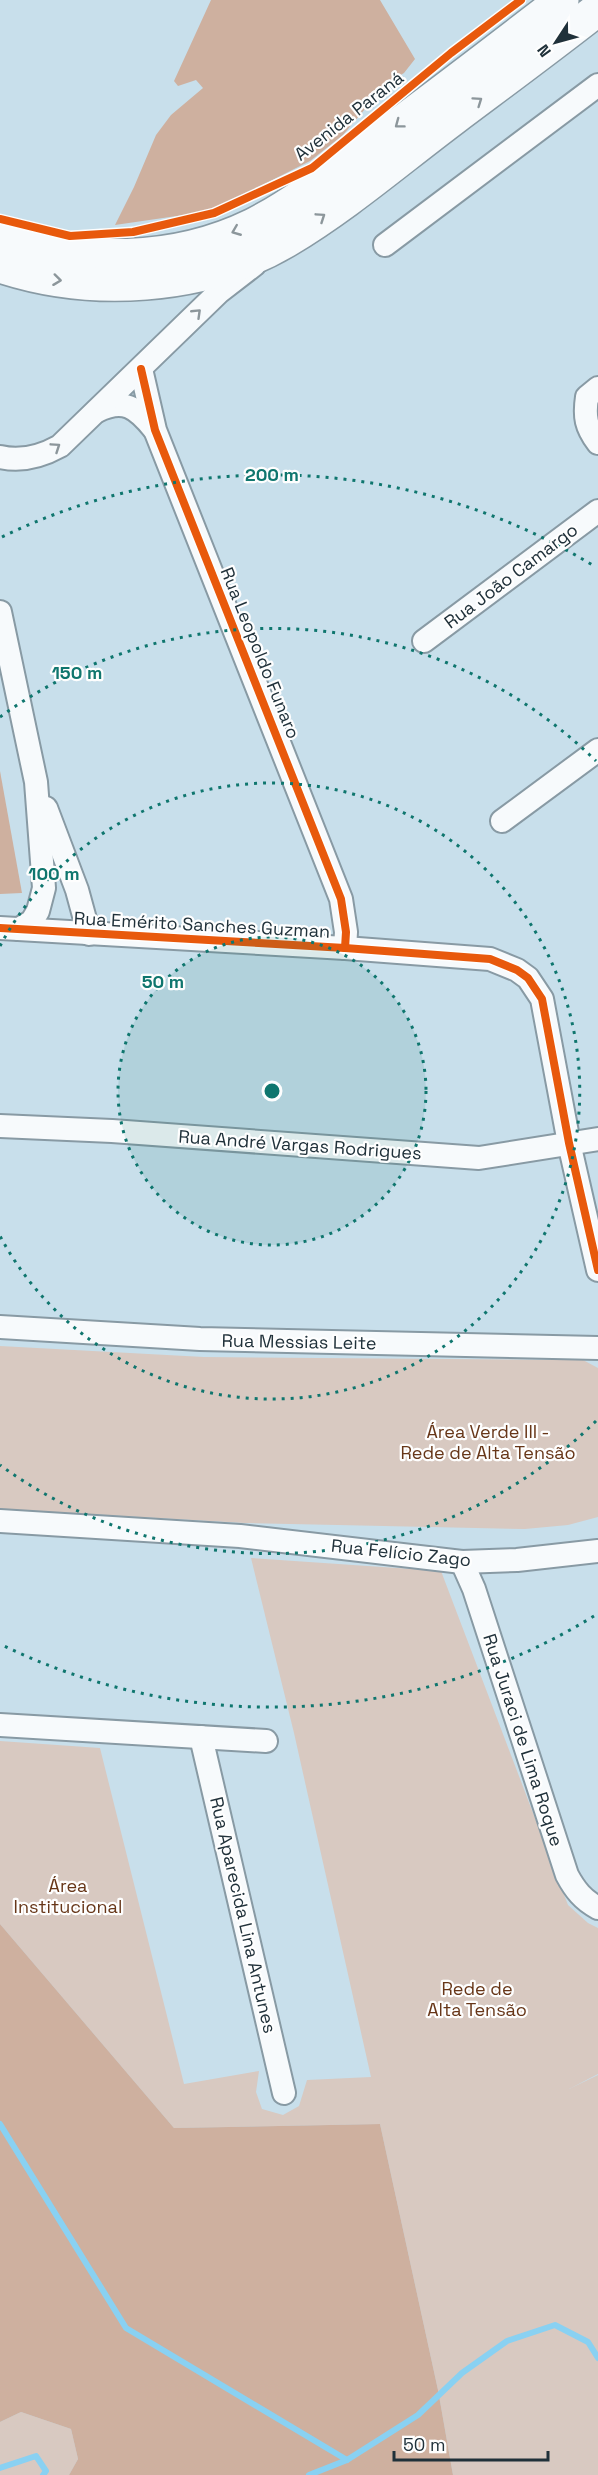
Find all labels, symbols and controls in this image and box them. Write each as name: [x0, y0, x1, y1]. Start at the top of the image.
north arrow: [526, 12, 586, 72]
text: N: [533, 40, 556, 61]
street label: Avenida Paraná: [290, 66, 408, 165]
one-way arrow: [471, 97, 482, 108]
one-way arrow: [394, 117, 405, 128]
one-way arrow: [315, 213, 326, 224]
one-way arrow: [231, 224, 242, 236]
one-way arrow: [52, 273, 61, 285]
one-way arrow: [190, 310, 201, 321]
one-way arrow: [49, 443, 60, 454]
text: 200 m: [245, 463, 299, 486]
street label: Rua João Camargo: [439, 518, 582, 633]
street label: Rua Leopoldo Funaro: [216, 564, 305, 742]
text: 150 m: [52, 661, 102, 684]
text: 100 m: [28, 862, 80, 885]
street label: Rua Emérito Sanches Guzman: [73, 906, 331, 943]
text: 50 m: [142, 970, 184, 993]
centre of rings: [262, 1081, 282, 1101]
street label: Rua André Vargas Rodrigues: [178, 1125, 422, 1164]
street label: Rua Messias Leite: [221, 1329, 377, 1354]
park label: Área Verde III - Rede de Alta Tensão: [400, 1420, 576, 1464]
street label: Rua Felício Zago: [330, 1534, 472, 1571]
street label: Rua Juraci de Lima Roque: [478, 1631, 569, 1849]
street label: Rua Aparecida Lina Antunes: [205, 1794, 282, 2035]
park label: Área Institucional: [14, 1874, 122, 1918]
park label: Rede de Alta Tensão: [427, 1977, 527, 2021]
scale bar: [394, 2424, 548, 2462]
text: 50 m: [403, 2433, 445, 2456]

